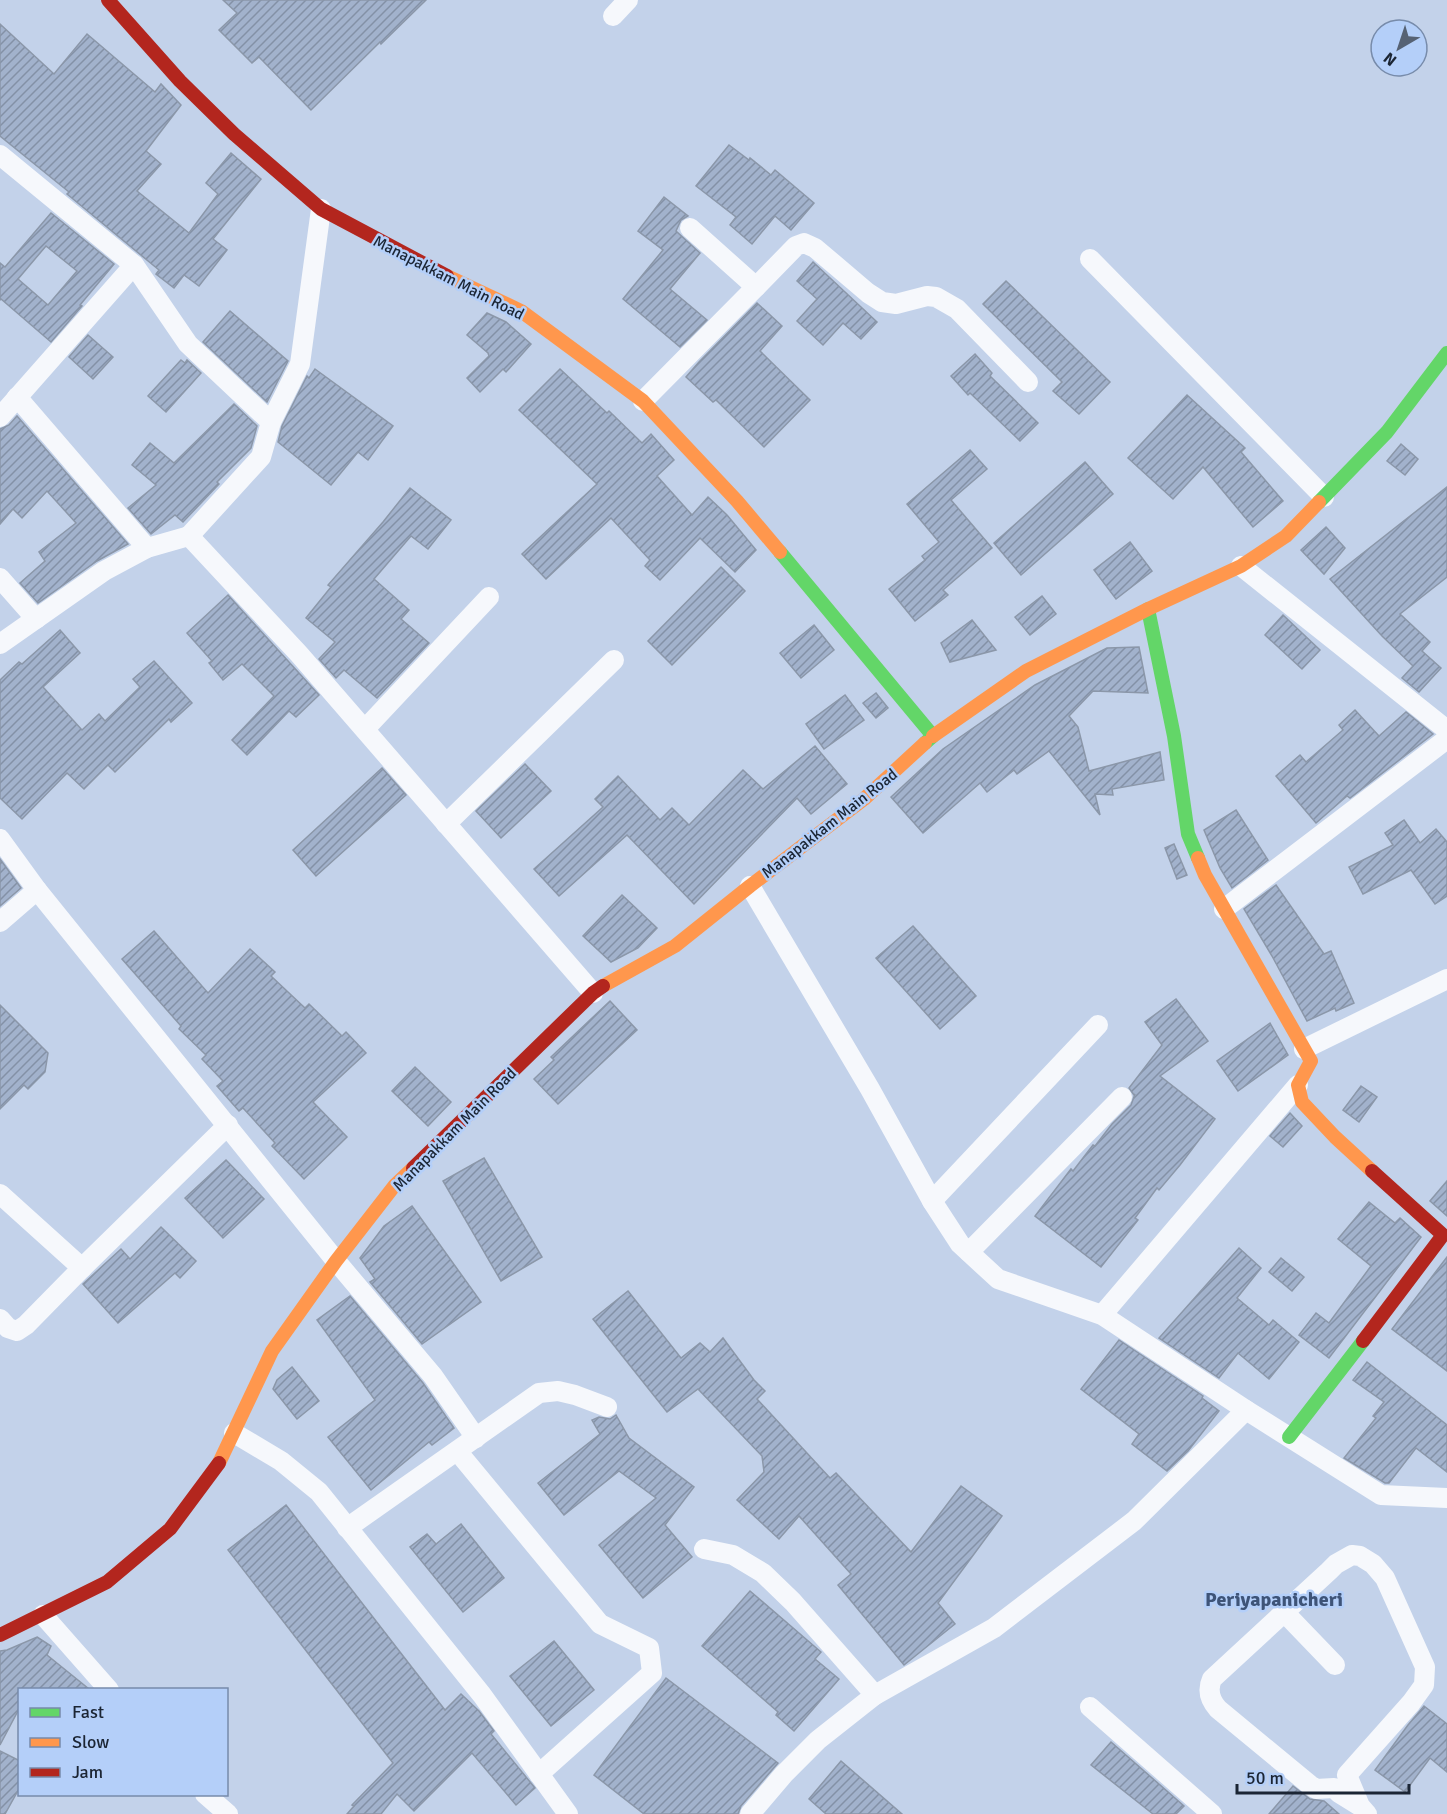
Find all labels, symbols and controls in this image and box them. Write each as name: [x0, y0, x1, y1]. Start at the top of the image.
north arrow: [1369, 18, 1429, 78]
text: N: [1380, 48, 1401, 70]
street label: Manapakkam Main Road: [370, 231, 527, 325]
street label: Manapakkam Main Road: [758, 765, 901, 883]
street label: Manapakkam Main Road: [389, 1064, 521, 1196]
district label: Periyapanicheri: [1205, 1587, 1343, 1612]
legend: [18, 1688, 228, 1796]
text: Fast: [72, 1701, 104, 1723]
text: Slow: [72, 1731, 109, 1753]
scale bar: [1237, 1757, 1410, 1795]
text: Jam: [72, 1761, 103, 1783]
text: 50 m: [1246, 1767, 1284, 1789]

